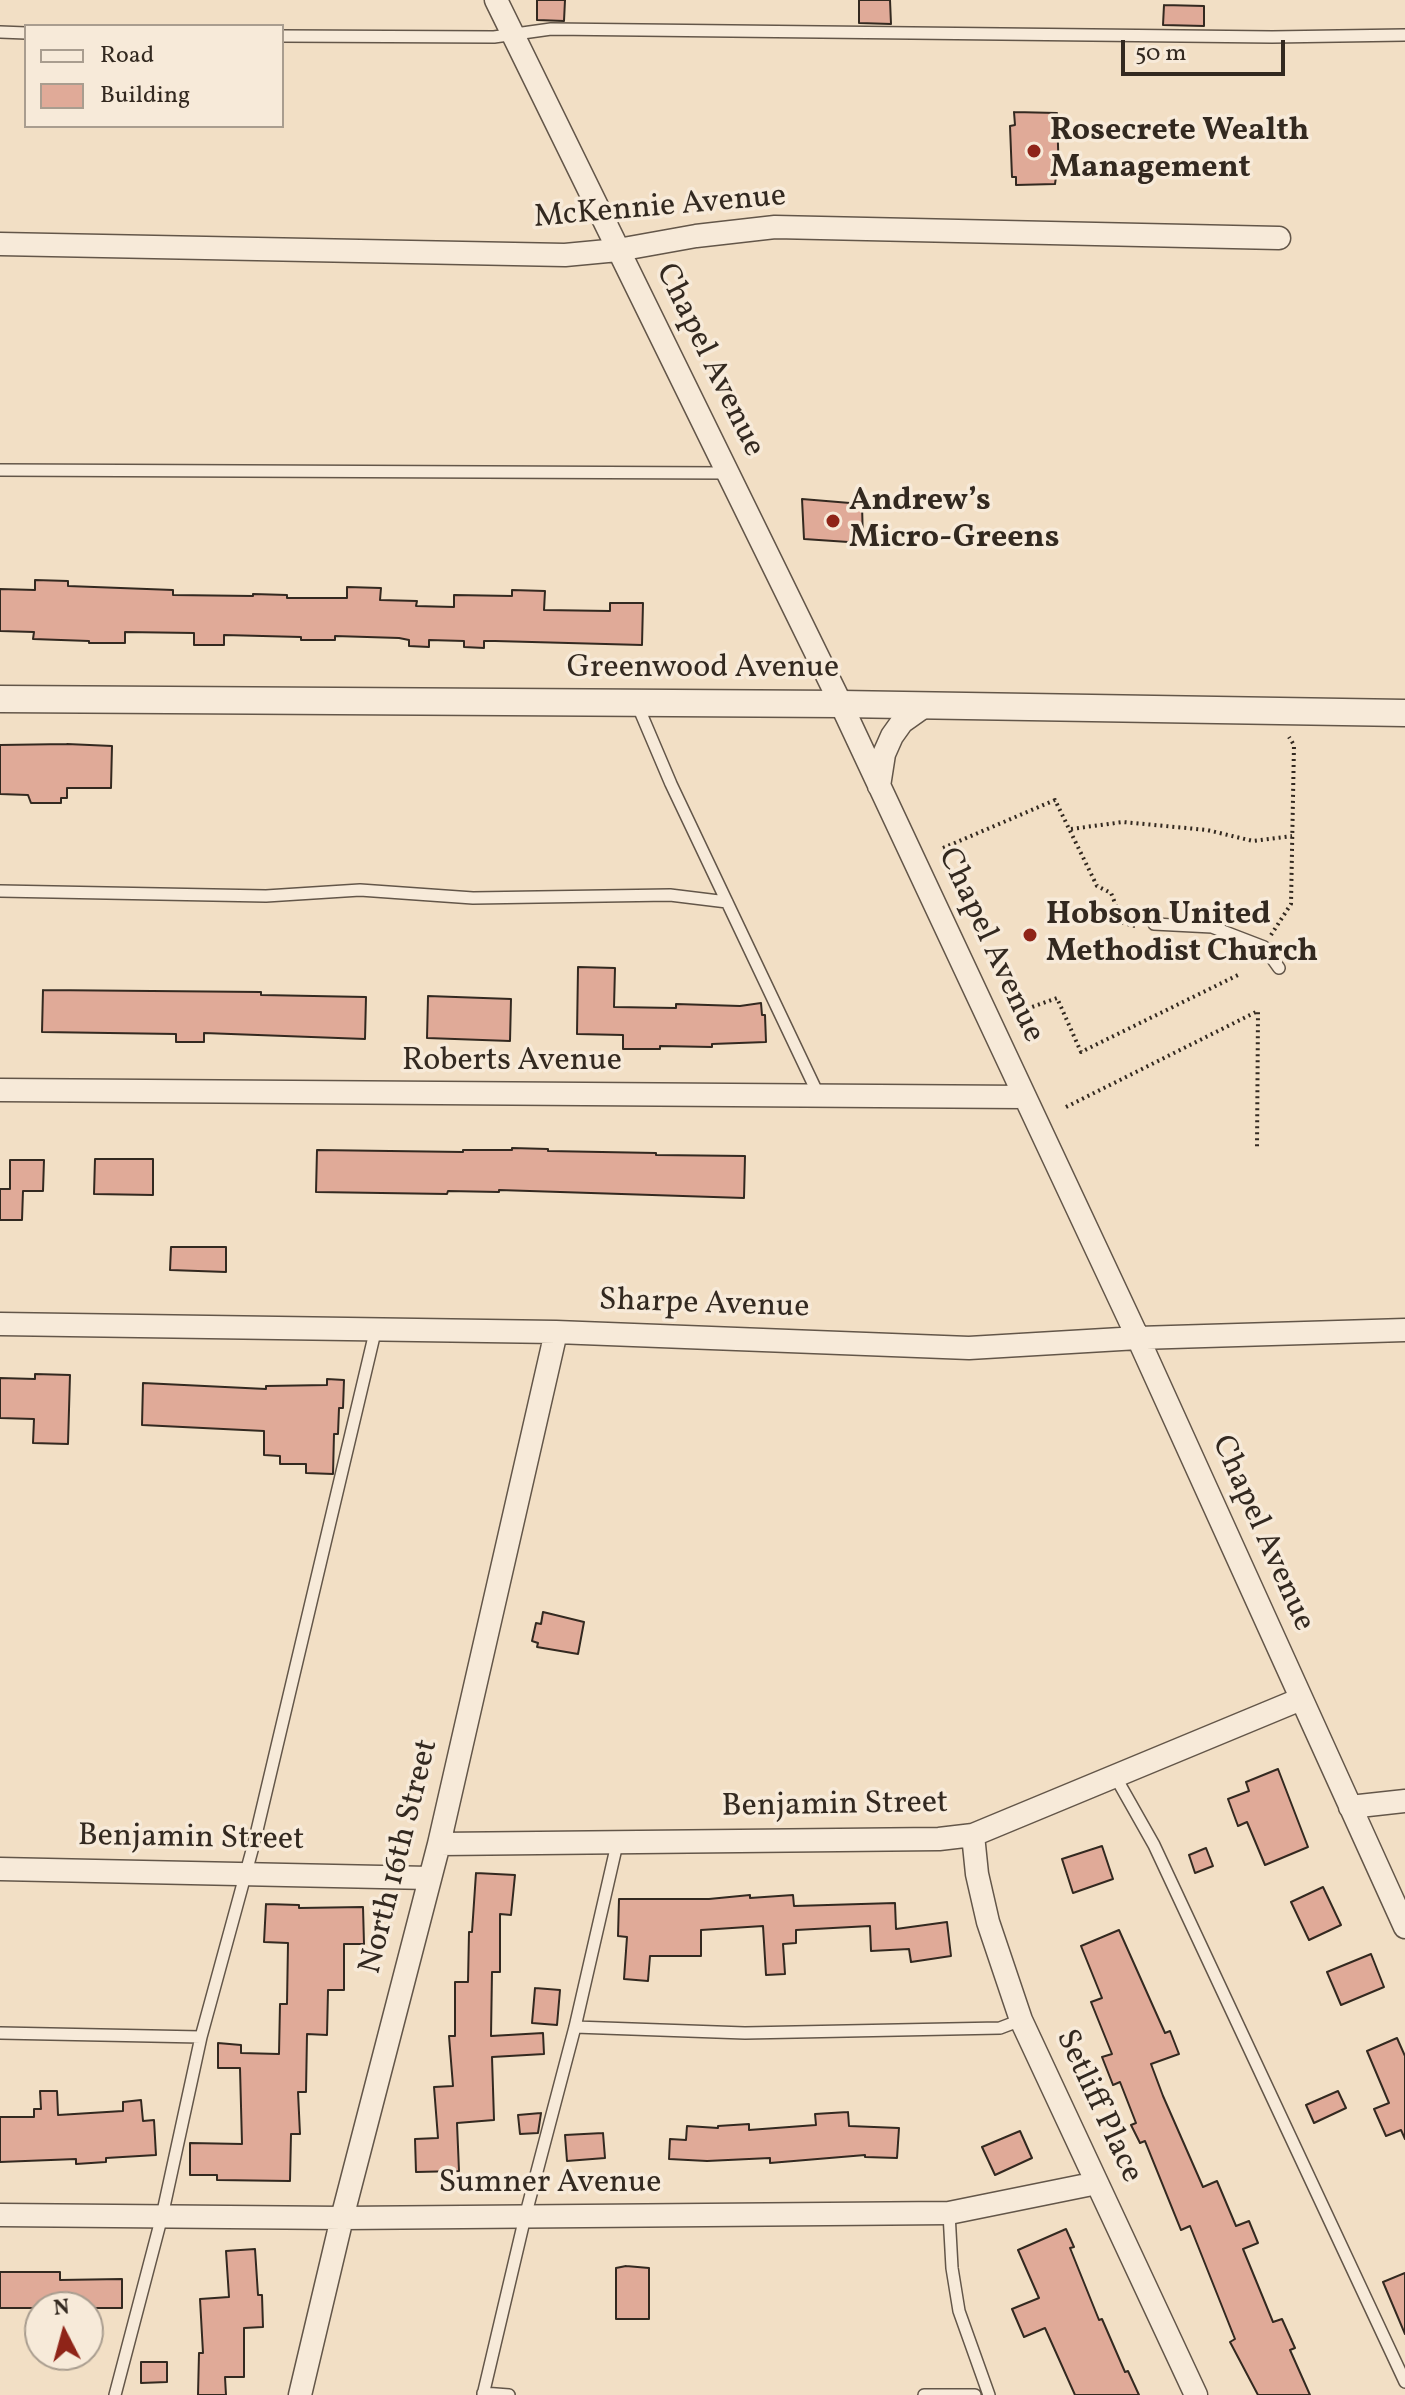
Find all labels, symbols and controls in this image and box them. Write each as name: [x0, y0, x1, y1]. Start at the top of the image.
legend: [24, 24, 284, 128]
scale bar: [1125, 24, 1289, 74]
text: 50 m: [1135, 37, 1187, 71]
text: Road: [100, 39, 154, 73]
text: Building: [100, 79, 190, 113]
place label: Rosecrete Wealth Management: [1050, 114, 1309, 189]
marker: Rosecrete Wealth Management: [1025, 142, 1043, 160]
street label: McKennie Avenue: [532, 179, 788, 239]
street label: Chapel Avenue: [645, 258, 771, 464]
place label: Andrew’s Micro-Greens: [849, 484, 1059, 559]
marker: Andrew’s Micro-Greens: [824, 512, 842, 530]
street label: Greenwood Avenue: [567, 651, 839, 689]
street label: Chapel Avenue: [927, 843, 1051, 1049]
place label: Hobson United Methodist Church: [1046, 898, 1318, 973]
marker: Hobson United Methodist Church: [1021, 926, 1039, 944]
street label: Roberts Avenue: [402, 1044, 622, 1082]
street label: Sharpe Avenue: [598, 1283, 810, 1329]
street label: Chapel Avenue: [1201, 1430, 1321, 1638]
street label: North 16th Street: [353, 1736, 449, 1978]
street label: Benjamin Street: [721, 1786, 949, 1828]
street label: Benjamin Street: [77, 1819, 305, 1861]
street label: Setliff Place: [1045, 2024, 1149, 2190]
street label: Sumner Avenue: [439, 2166, 661, 2204]
north arrow: [24, 2291, 104, 2371]
text: N: [52, 2292, 71, 2325]

